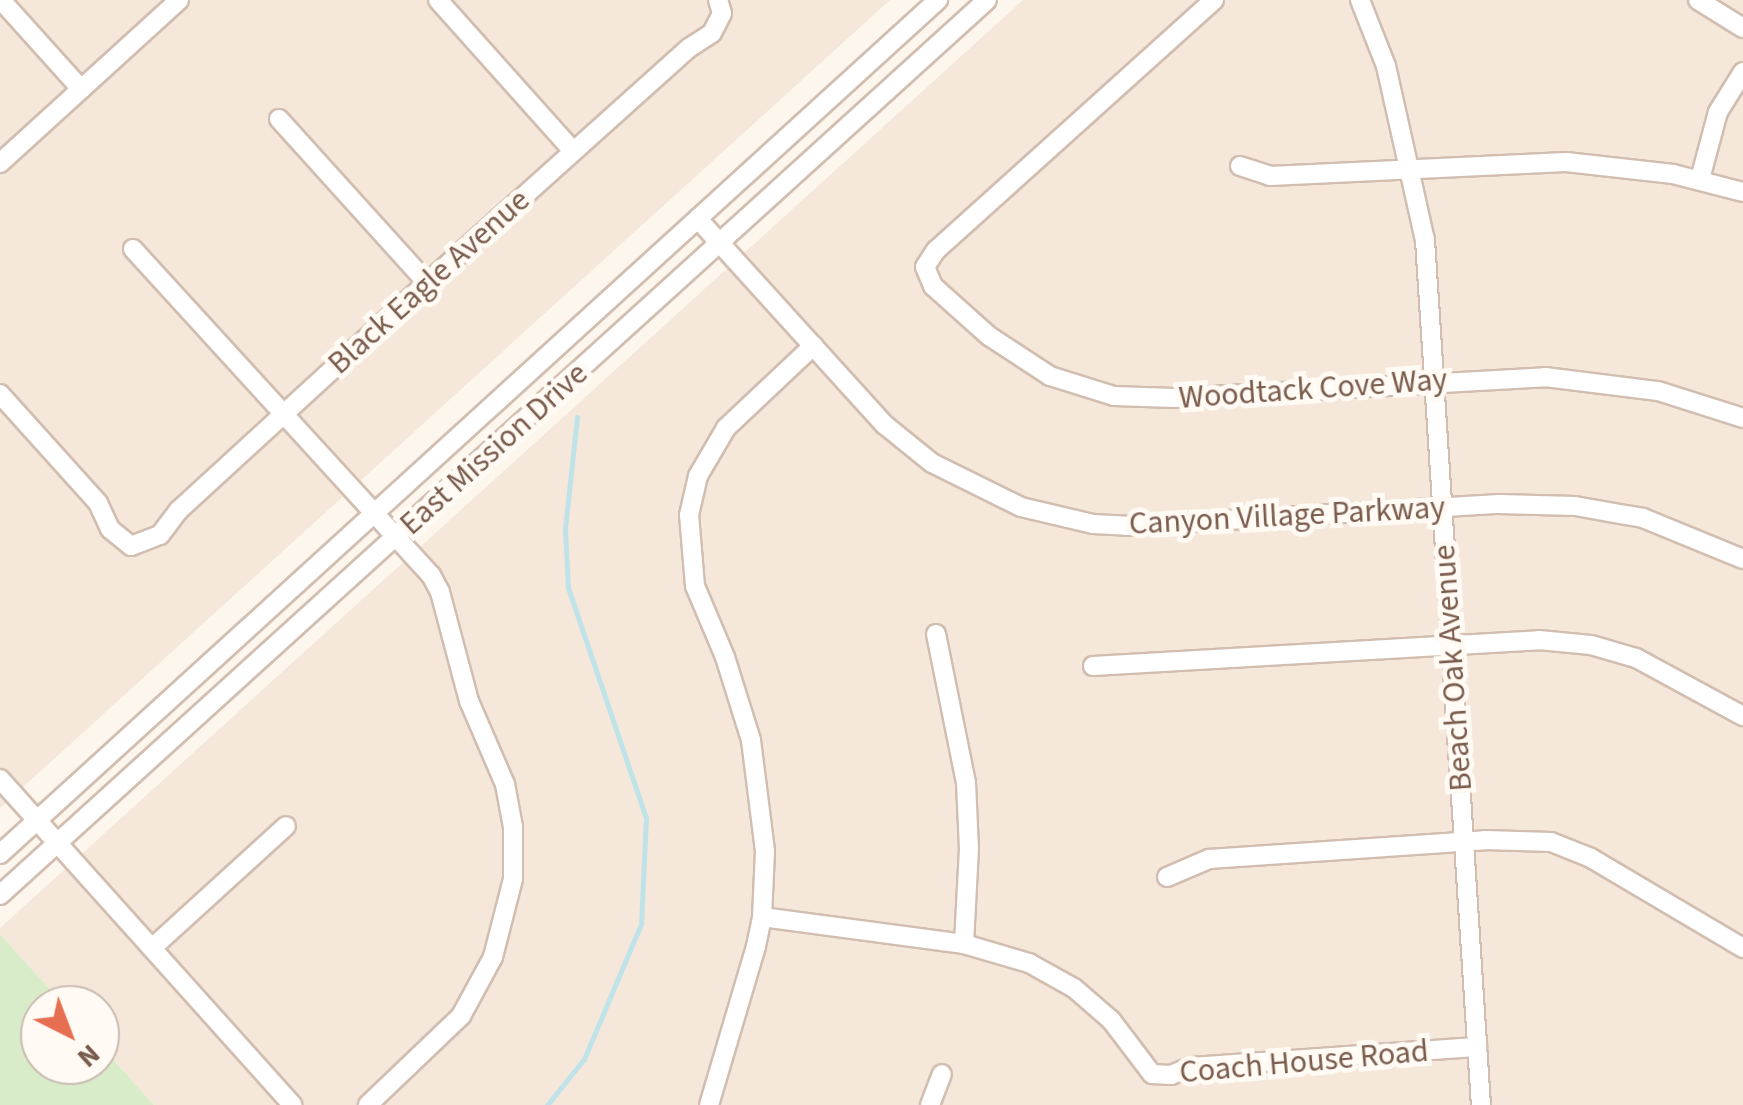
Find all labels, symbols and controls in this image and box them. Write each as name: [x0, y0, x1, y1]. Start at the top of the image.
street label: Black Eagle Avenue: [320, 181, 538, 383]
street label: East Mission Drive: [392, 355, 596, 543]
street label: Woodtack Cove Way: [1177, 360, 1449, 418]
street label: Canyon Village Parkway: [1128, 489, 1446, 543]
street label: Beach Oak Avenue: [1425, 543, 1481, 793]
north arrow: [20, 985, 120, 1085]
street label: Coach House Road: [1178, 1032, 1430, 1092]
text: N: [68, 1035, 109, 1077]

